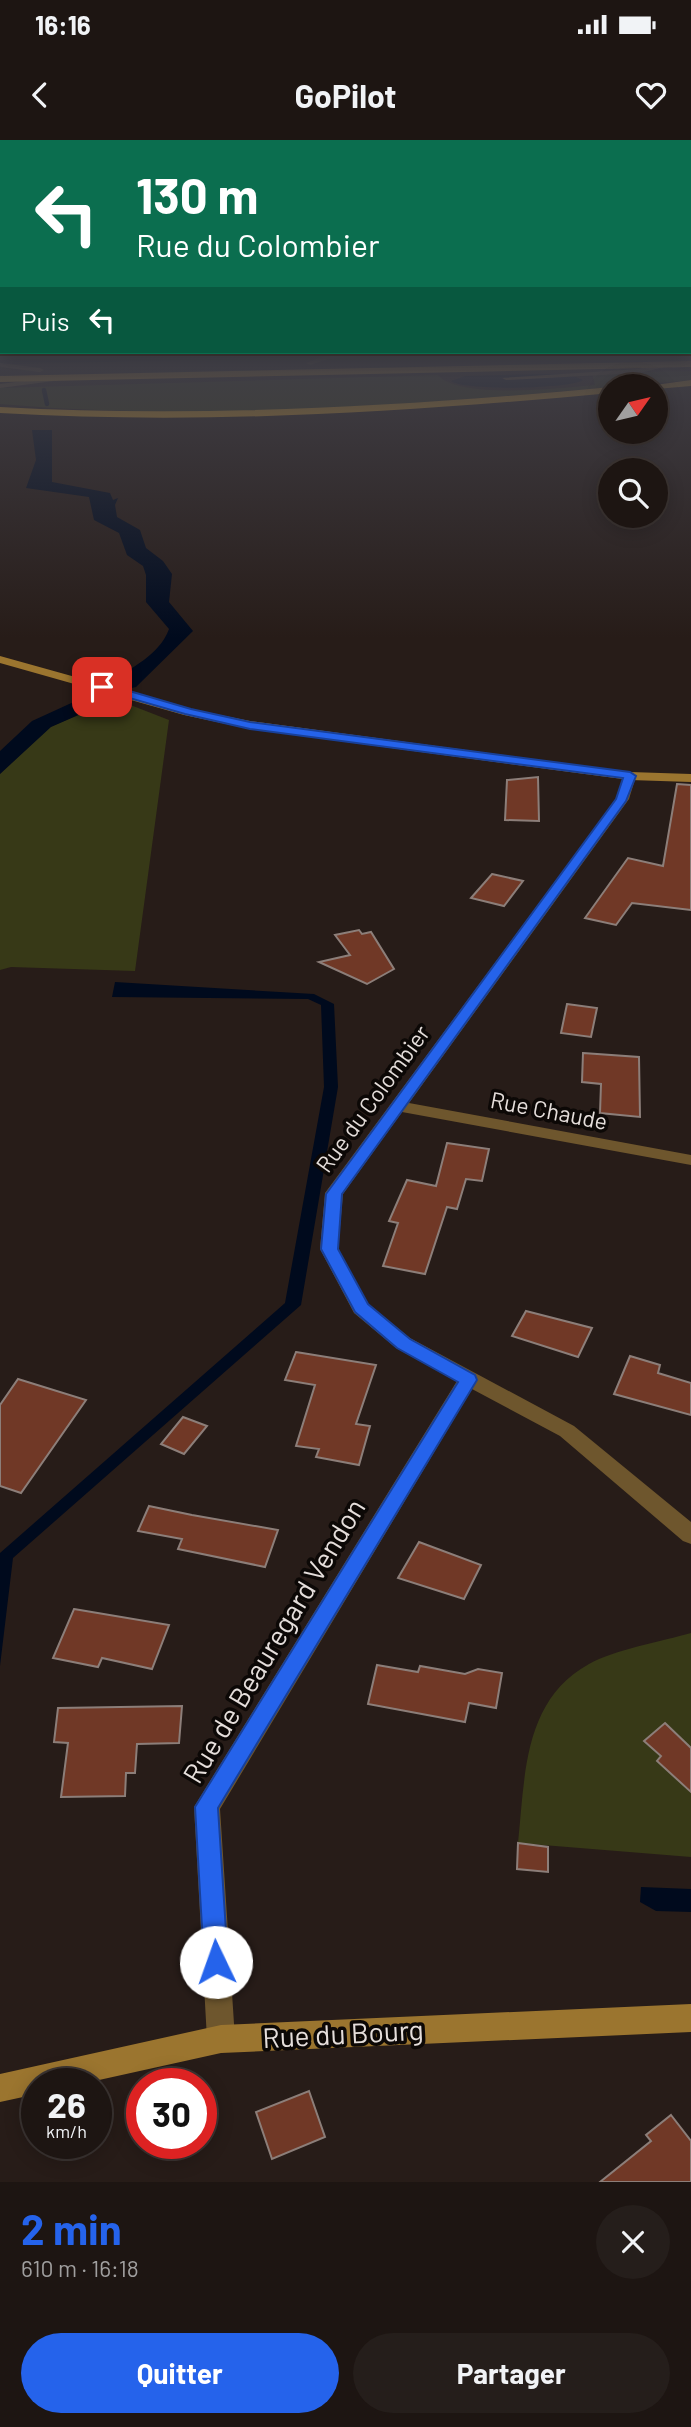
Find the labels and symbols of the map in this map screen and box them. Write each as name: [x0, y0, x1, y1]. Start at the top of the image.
north arrow: [598, 374, 668, 444]
pin: [72, 657, 132, 717]
street label: Rue du Colombier: [309, 1019, 435, 1177]
street label: Rue Chaude: [488, 1085, 610, 1135]
street label: Rue de Beauregard Vendon: [175, 1492, 372, 1789]
position arrow: [179, 1925, 253, 1999]
street label: Rue du Bourg: [262, 2012, 424, 2054]
speed limit sign: 30: [126, 2068, 217, 2159]

